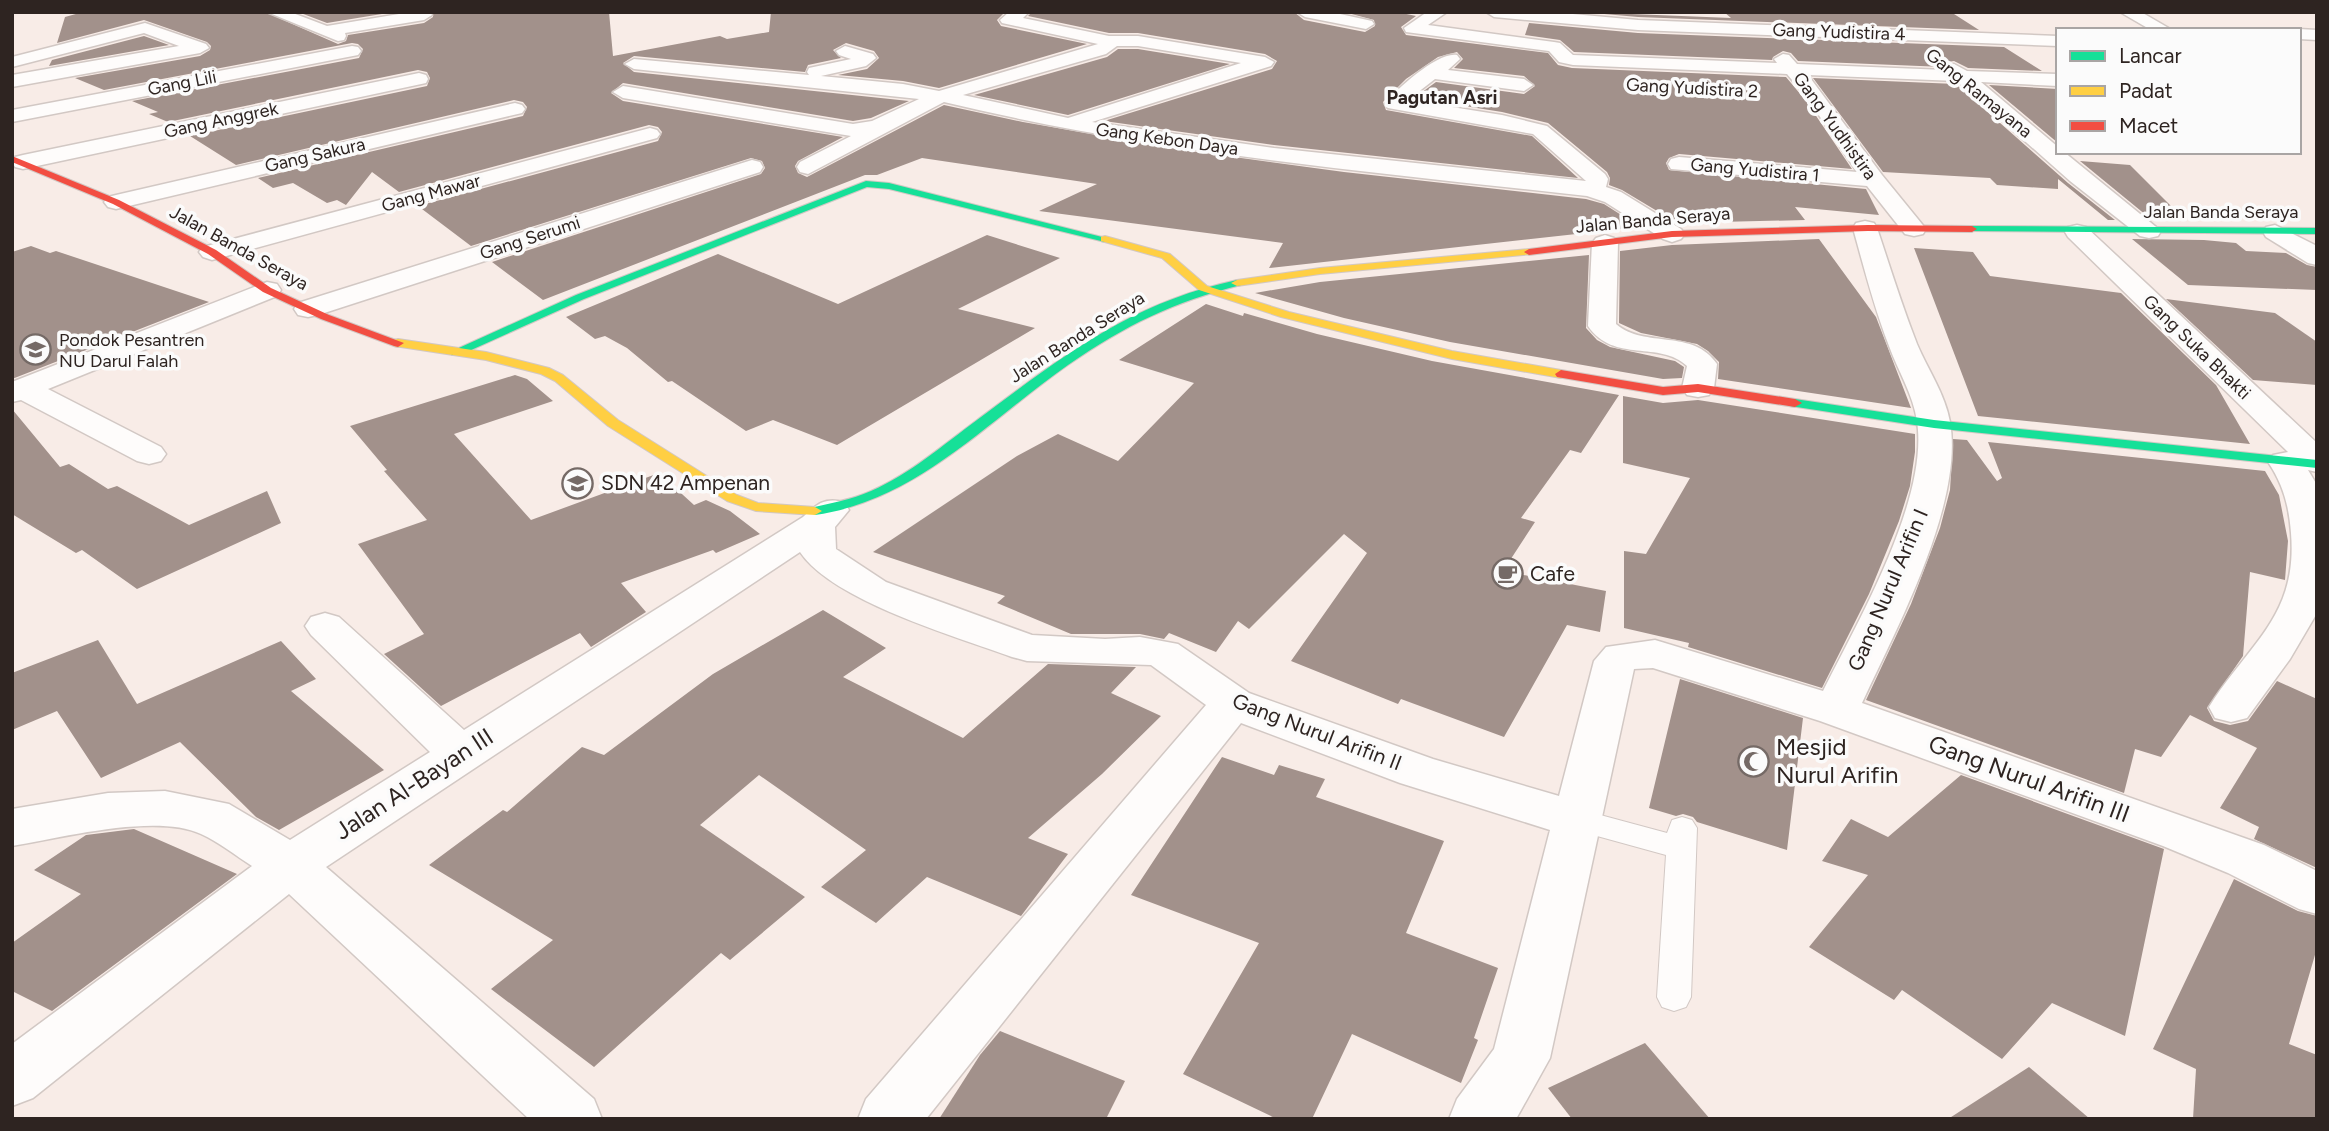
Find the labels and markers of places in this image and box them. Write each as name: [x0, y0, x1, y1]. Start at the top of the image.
place label: Pondok Pesantren NU Darul Falah: [59, 329, 204, 372]
school or university icon: Pondok Pesantren NU Darul Falah: [19, 333, 53, 367]
school or university icon: SDN 42 Ampenan: [561, 466, 595, 500]
place label: SDN 42 Ampenan: [601, 470, 770, 495]
cafe icon: Cafe: [1490, 557, 1524, 591]
place label: Cafe: [1530, 561, 1575, 586]
place label: Mesjid Nurul Arifin: [1776, 732, 1898, 789]
mosque icon: Mesjid Nurul Arifin: [1736, 744, 1770, 778]

